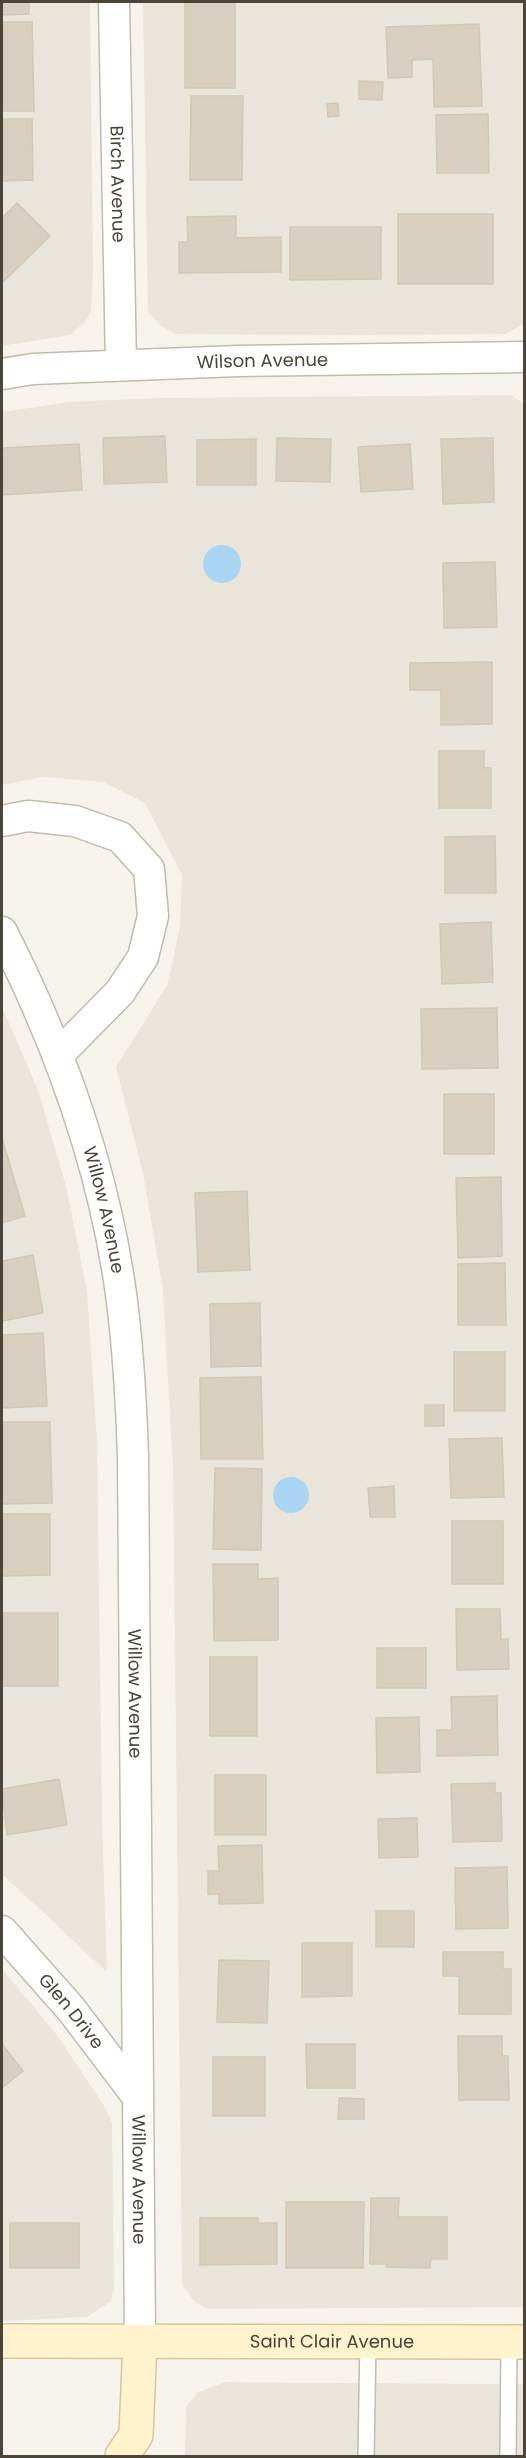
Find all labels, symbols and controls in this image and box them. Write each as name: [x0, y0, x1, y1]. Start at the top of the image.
street label: Birch Avenue: [104, 125, 132, 243]
street label: Wilson Avenue: [196, 347, 328, 375]
street label: Willow Avenue: [78, 1143, 131, 1275]
street label: Willow Avenue: [122, 1629, 148, 1759]
street label: Glen Drive: [33, 1968, 110, 2054]
street label: Willow Avenue: [126, 2115, 152, 2245]
street label: Saint Clair Avenue: [250, 2328, 414, 2354]

